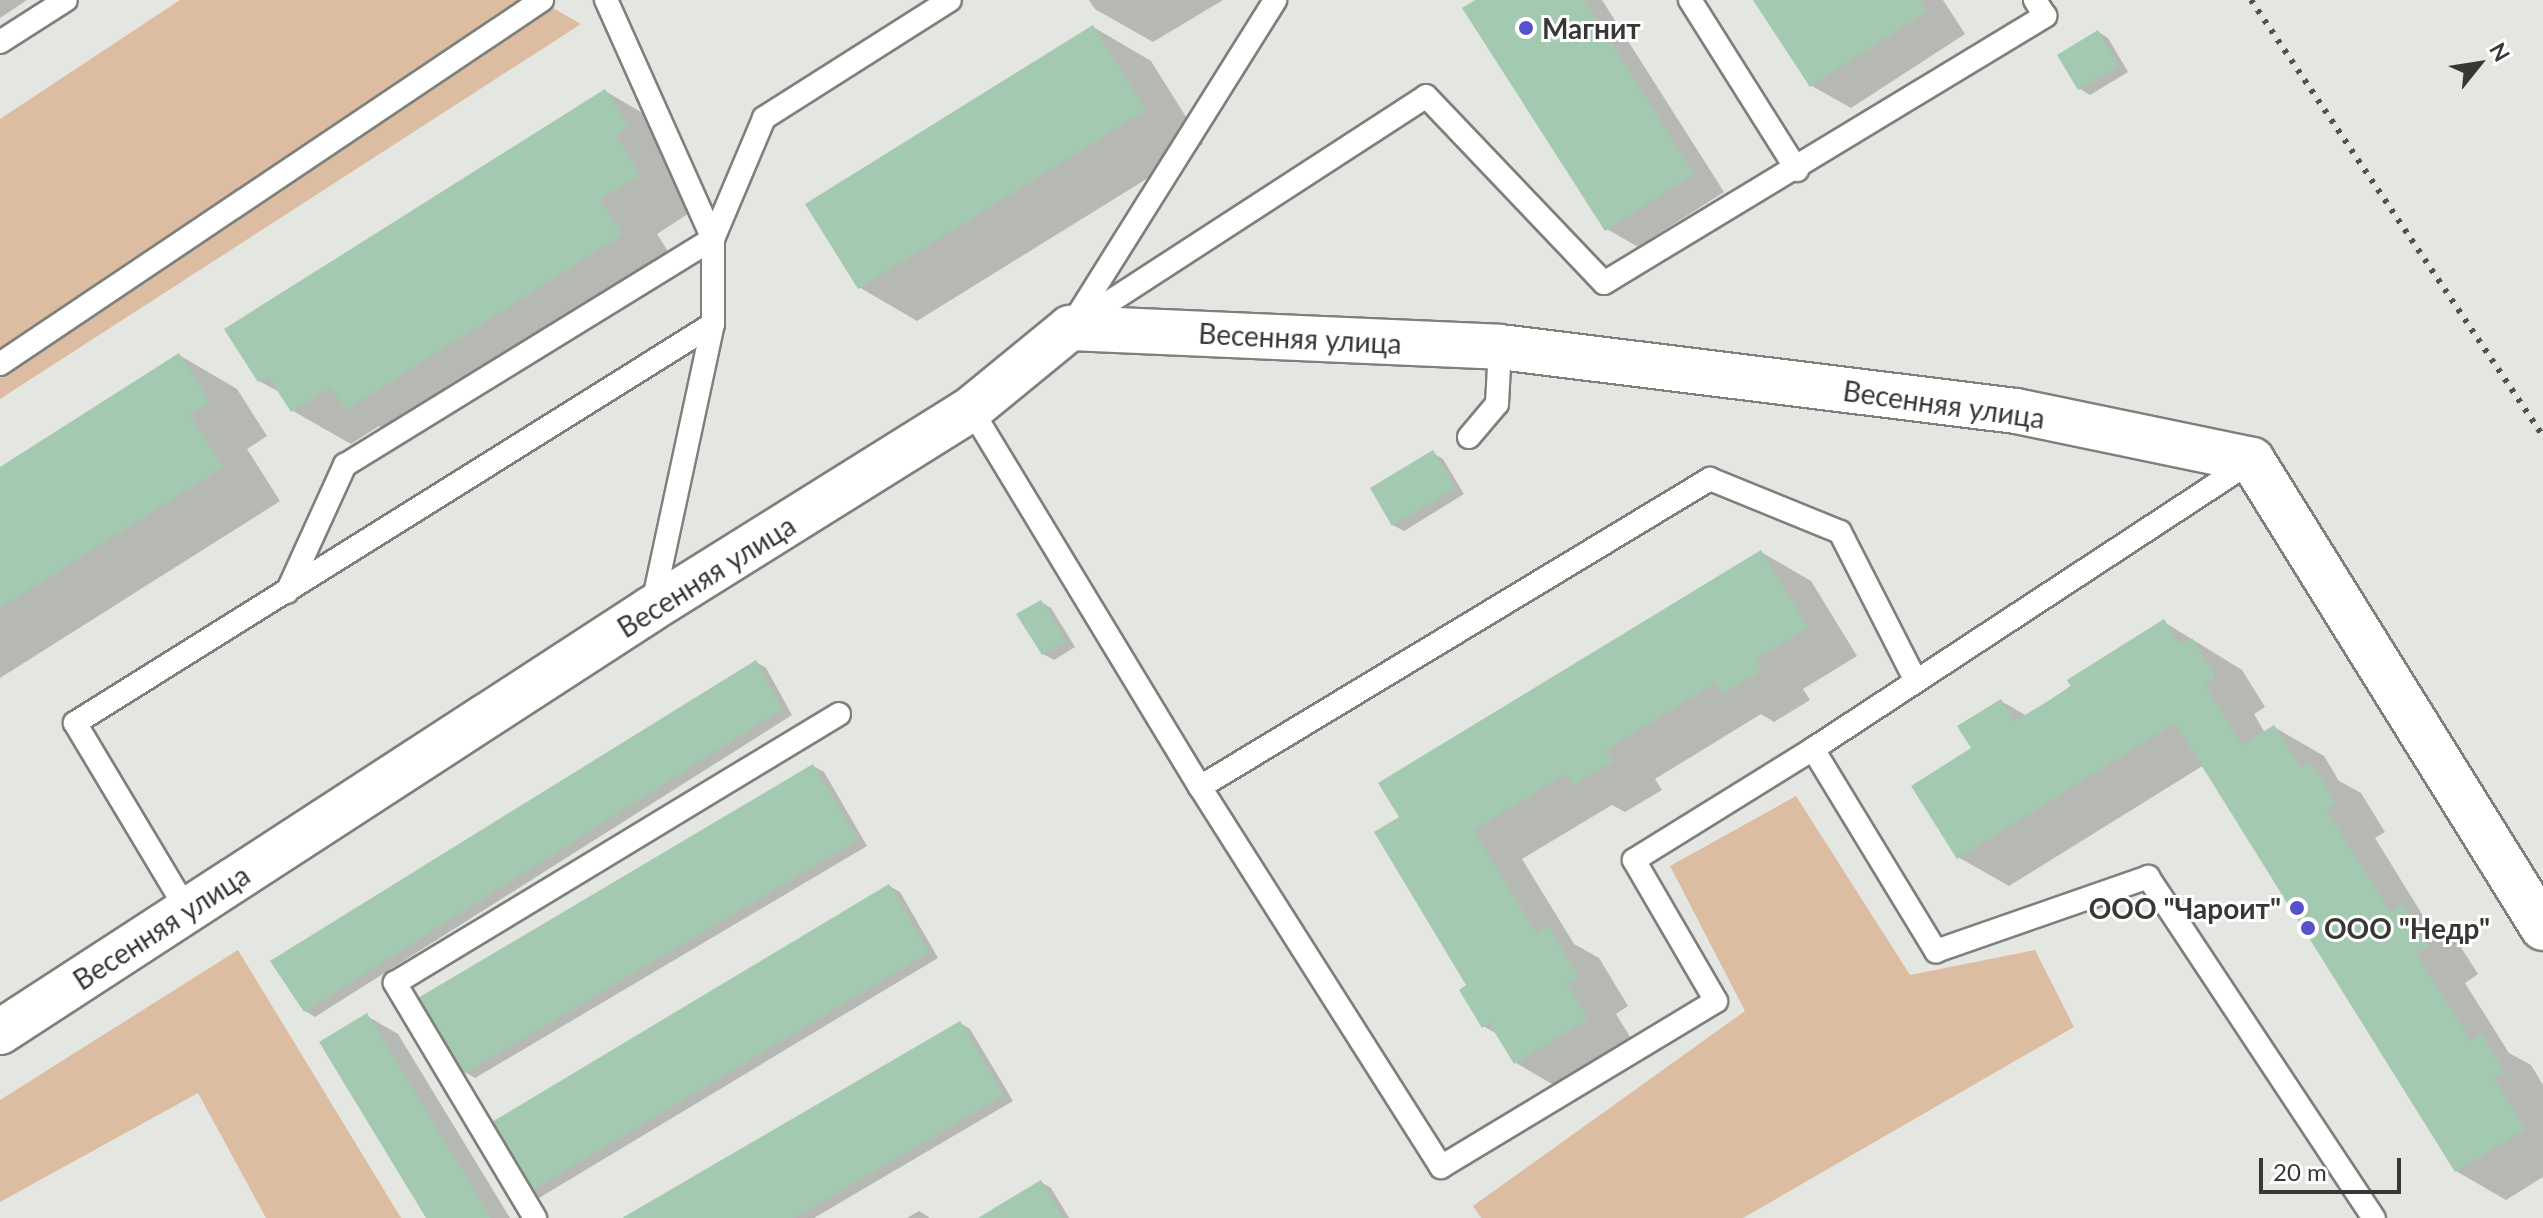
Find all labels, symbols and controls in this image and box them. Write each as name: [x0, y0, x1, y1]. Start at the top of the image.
place label: Магнит: [1542, 11, 1641, 45]
marker: Магнит: [1517, 19, 1535, 37]
north arrow: [2439, 24, 2519, 104]
text: N: [2484, 38, 2516, 66]
street label: Весенняя улица: [1198, 316, 1402, 360]
street label: Весенняя улица: [1841, 373, 2047, 435]
street label: Весенняя улица: [611, 508, 801, 644]
street label: Весенняя улица: [67, 858, 255, 996]
place label: ООО "Чароит": [2089, 891, 2281, 925]
marker: ООО "Чароит": [2288, 899, 2306, 917]
place label: ООО "Недр": [2324, 911, 2490, 945]
marker: ООО "Недр": [2299, 919, 2317, 937]
scale bar: [2263, 1142, 2405, 1192]
text: 20 m: [2273, 1157, 2327, 1186]

